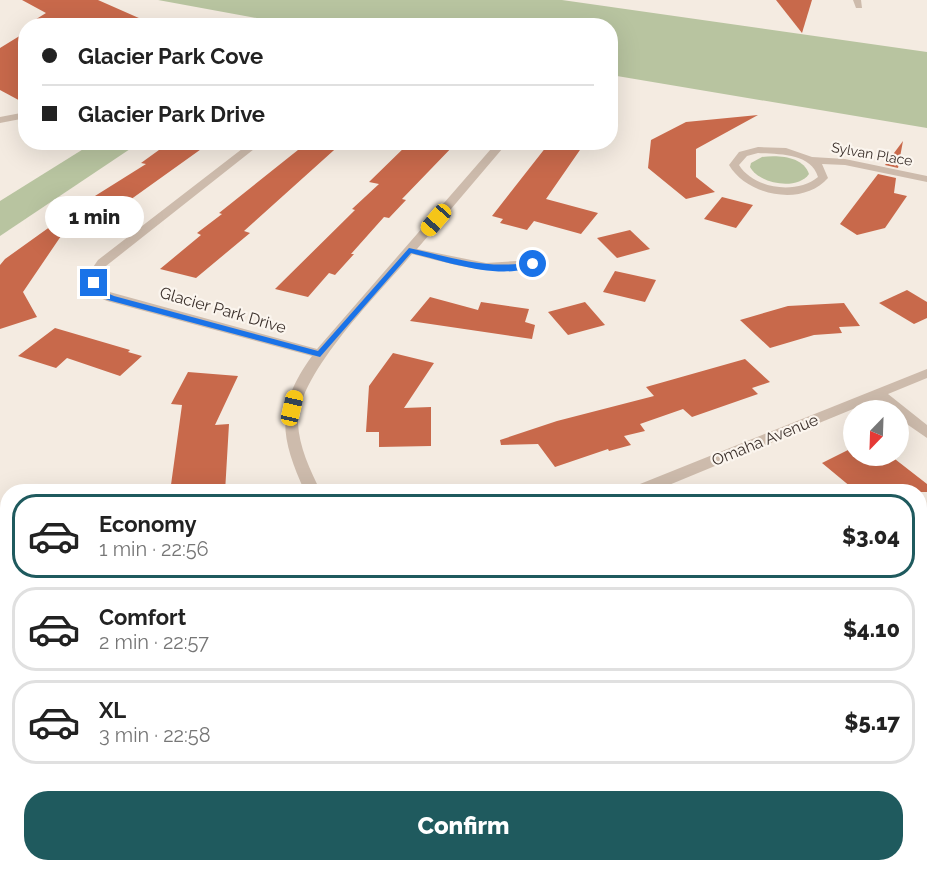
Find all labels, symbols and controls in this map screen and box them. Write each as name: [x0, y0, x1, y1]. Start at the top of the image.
text: Glacier Park Cove: [78, 43, 263, 69]
text: Glacier Park Drive: [78, 101, 265, 127]
street label: Sylvan Place: [830, 139, 914, 169]
callout: 1 min: [44, 196, 144, 238]
car: [417, 201, 455, 239]
text: 1 min: [69, 205, 120, 229]
route start: [519, 250, 546, 277]
route end: [80, 269, 107, 296]
street label: Glacier Park Drive: [158, 283, 288, 337]
car: [279, 388, 305, 428]
north arrow: [843, 400, 909, 466]
map controls: [843, 400, 909, 466]
street label: Omaha Avenue: [709, 410, 821, 470]
icon: car: [27, 509, 81, 563]
text: Economy: [99, 511, 197, 537]
text: $3.04: [842, 523, 900, 549]
text: 1 min · 22:56: [99, 537, 209, 561]
icon: car: [27, 602, 81, 656]
text: Comfort: [99, 604, 186, 630]
text: $4.10: [843, 616, 900, 642]
text: 2 min · 22:57: [99, 630, 209, 654]
icon: car: [27, 695, 81, 749]
text: XL: [99, 697, 126, 723]
text: $5.17: [844, 709, 900, 735]
text: 3 min · 22:58: [99, 723, 211, 747]
button: Confirm: [24, 791, 903, 860]

